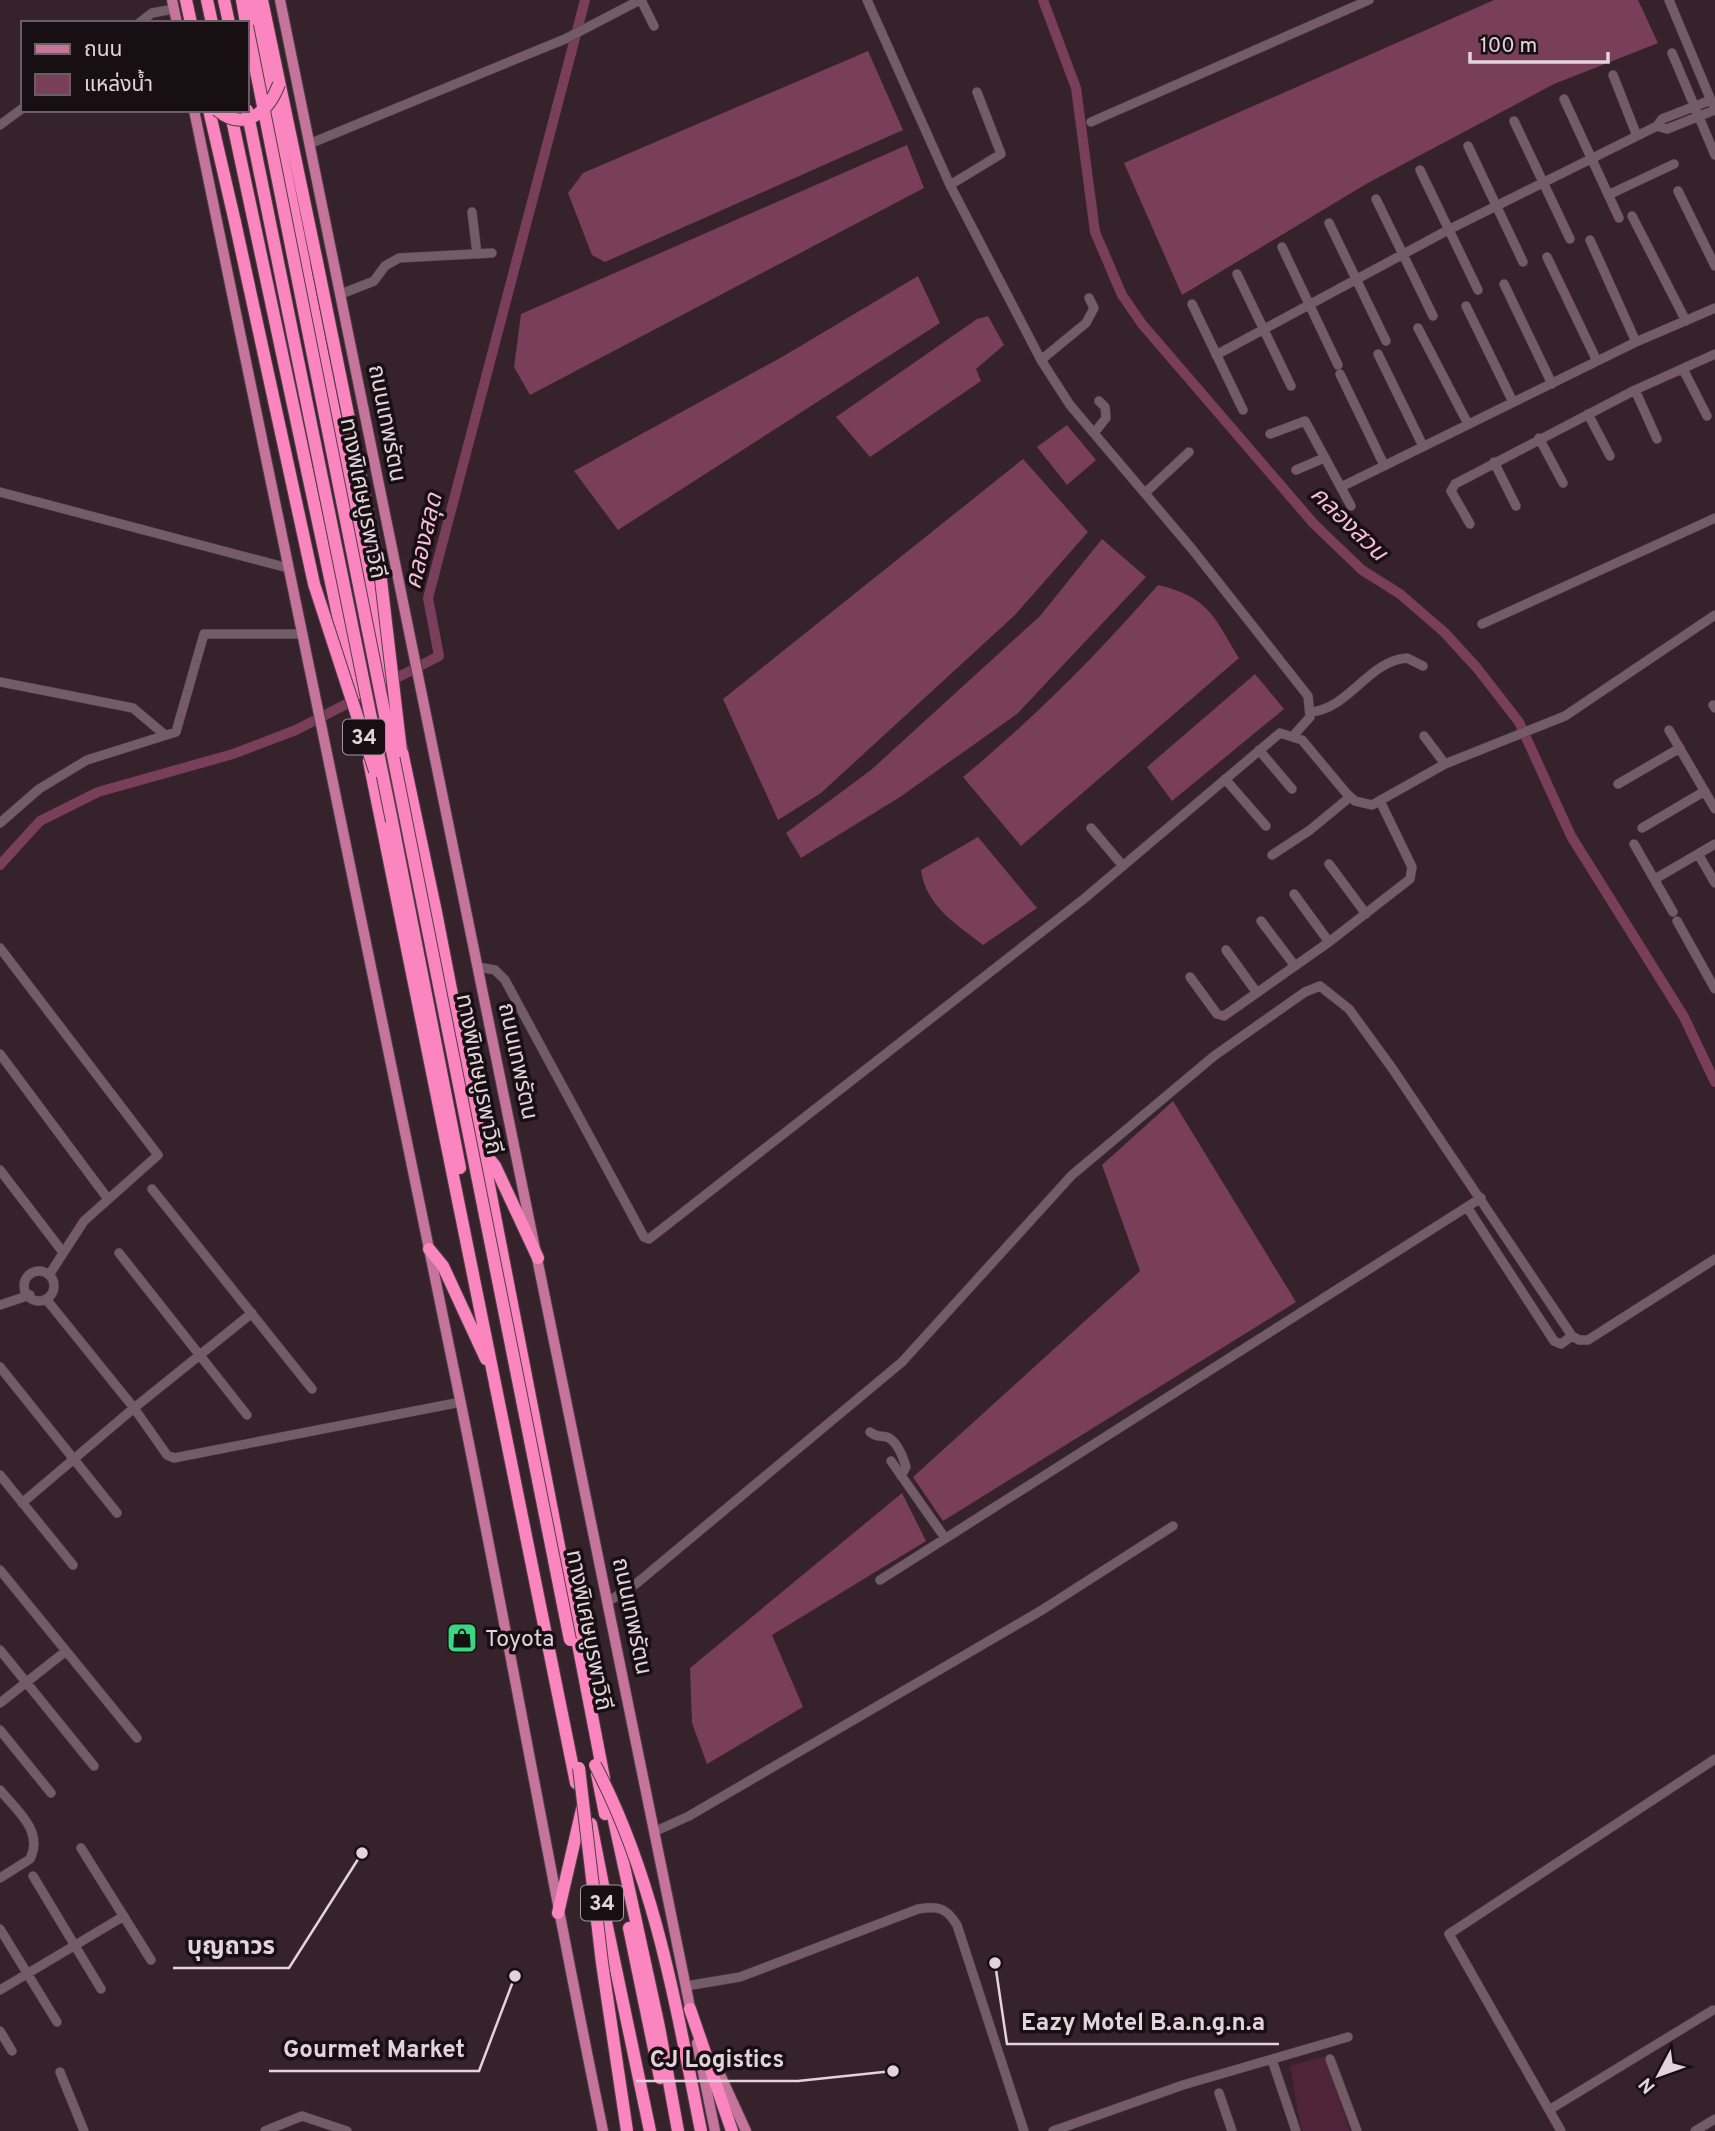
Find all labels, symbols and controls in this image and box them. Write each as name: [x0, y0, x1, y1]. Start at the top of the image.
legend: [21, 21, 248, 112]
scale bar: [1470, 21, 1608, 65]
text: 100 m: [1480, 33, 1537, 60]
text: ถนน: [84, 37, 122, 64]
text: แหล่งน้ำ: [84, 69, 153, 99]
street label: ถนนเทพรัตน: [360, 362, 411, 485]
street label: ทางพิเศษบูรพาวิถี: [332, 416, 391, 581]
water label: คลองสวน: [1303, 481, 1393, 569]
water label: คลองสลุด: [399, 489, 451, 592]
road number: 34: [343, 720, 385, 754]
street label: ทางพิเศษบูรพาวิถี: [448, 992, 507, 1157]
street label: ถนนเทพรัตน: [490, 1000, 543, 1123]
street label: ทางพิเศษบูรพาวิถี: [558, 1548, 617, 1713]
street label: ถนนเทพรัตน: [604, 1555, 657, 1678]
shop icon: Toyota: [445, 1621, 479, 1655]
place label: Toyota: [485, 1626, 554, 1655]
road number: 34: [581, 1885, 623, 1920]
callout: บุญถาวร: [173, 1923, 289, 1968]
text: บุญถาวร: [187, 1933, 275, 1963]
callout: Eazy Motel B.a.n.g.n.a: [1007, 1999, 1279, 2044]
text: Eazy Motel B.a.n.g.n.a: [1021, 2009, 1265, 2039]
callout: Gourmet Market: [269, 2026, 479, 2071]
text: Gourmet Market: [283, 2036, 465, 2066]
callout: CJ Logistics: [636, 2036, 798, 2081]
north arrow: [1624, 2040, 1694, 2110]
text: CJ Logistics: [650, 2046, 784, 2076]
text: N: [1634, 2072, 1661, 2098]

